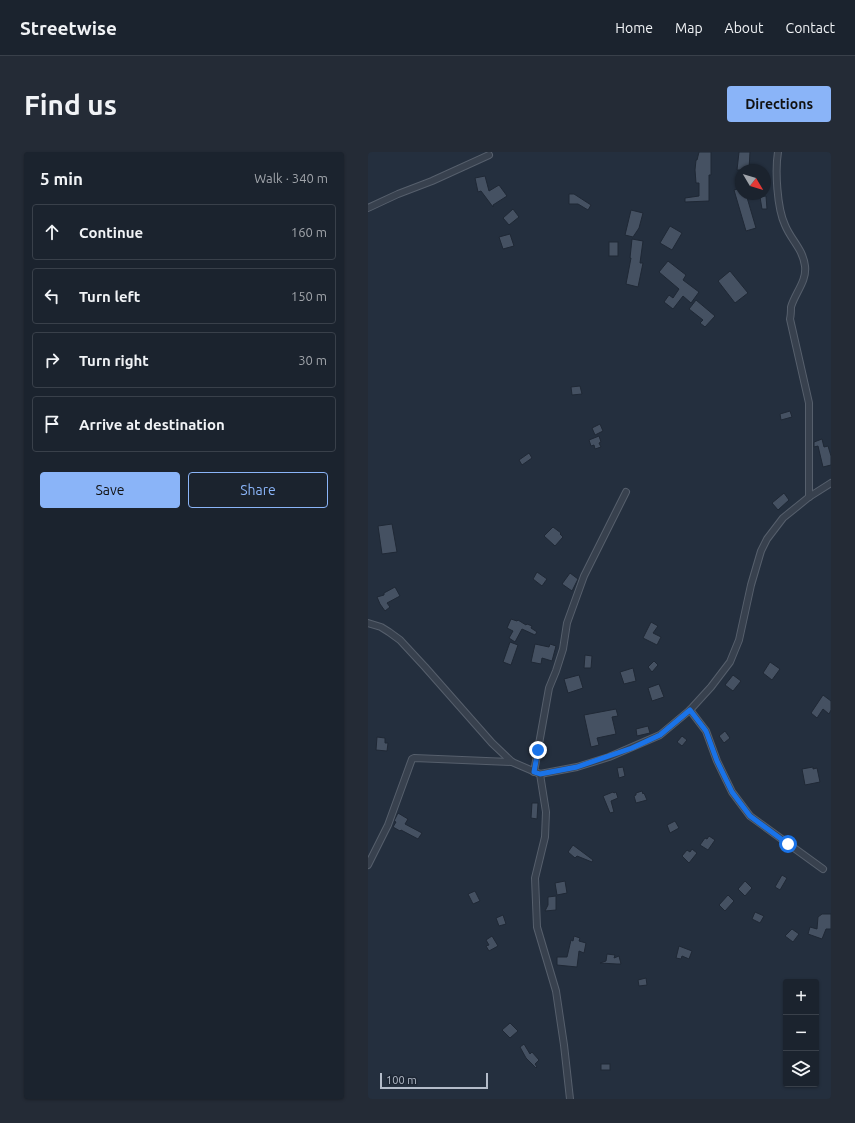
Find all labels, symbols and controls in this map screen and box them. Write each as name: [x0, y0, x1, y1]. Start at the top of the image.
text: Streetwise: [20, 17, 117, 39]
text: Home: [615, 20, 653, 36]
text: Map: [675, 20, 703, 36]
text: About: [725, 20, 764, 36]
text: Contact: [786, 20, 835, 36]
button: Directions: [727, 86, 831, 122]
text: Find us: [24, 89, 117, 120]
north arrow: [735, 164, 771, 200]
text: 5 min: [40, 169, 83, 188]
text: Walk · 340 m: [254, 171, 328, 185]
icon: ahead: [41, 221, 63, 243]
text: Continue: [79, 224, 143, 241]
text: 160 m: [291, 225, 327, 239]
icon: left: [41, 285, 63, 307]
text: Turn left: [79, 288, 140, 305]
text: 150 m: [291, 289, 327, 303]
icon: right: [41, 349, 63, 371]
text: Turn right: [79, 352, 149, 369]
text: 30 m: [298, 353, 327, 367]
icon: arrive: [41, 413, 63, 435]
text: Arrive at destination: [79, 416, 225, 433]
button: Save: [40, 472, 180, 508]
button: Share: [188, 472, 328, 508]
route end: [529, 741, 547, 759]
route start: [779, 835, 797, 853]
map controls: [783, 979, 819, 1087]
button: +: [783, 979, 819, 1015]
button: −: [783, 1015, 819, 1051]
button: layers: [783, 1051, 819, 1087]
scale bar: [380, 1071, 488, 1090]
text: 100 m: [386, 1074, 417, 1086]

